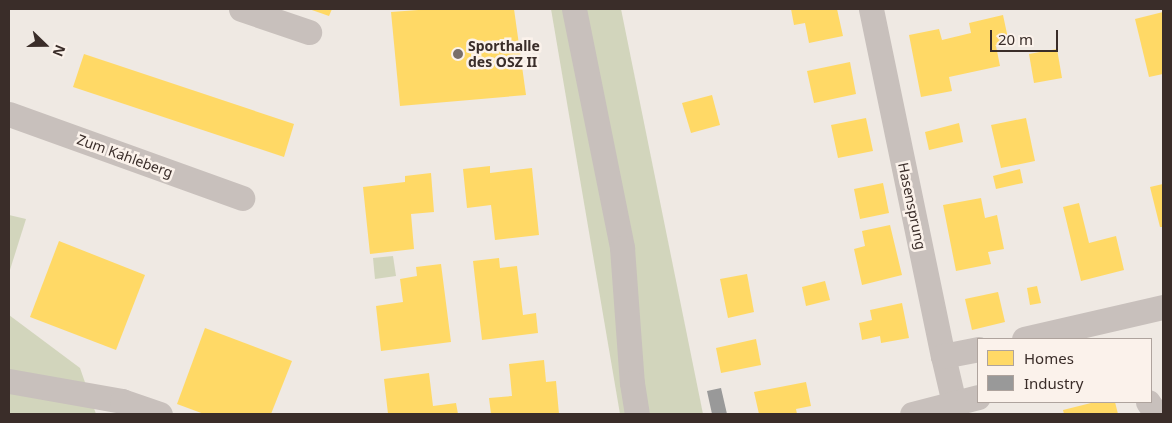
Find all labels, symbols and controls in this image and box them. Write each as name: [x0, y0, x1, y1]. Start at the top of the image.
north arrow: [20, 20, 70, 70]
scale bar: [992, 20, 1060, 52]
text: 20 m: [998, 29, 1033, 49]
place label: Sporthalle des OSZ II: [468, 38, 540, 70]
text: N: [48, 42, 70, 60]
marker: Sporthalle des OSZ II: [452, 48, 464, 60]
street label: Zum Kahleberg: [75, 131, 175, 181]
street label: Hasensprung: [895, 161, 929, 251]
legend: [977, 338, 1152, 403]
text: Homes: [1024, 348, 1074, 368]
text: Industry: [1024, 373, 1083, 393]

